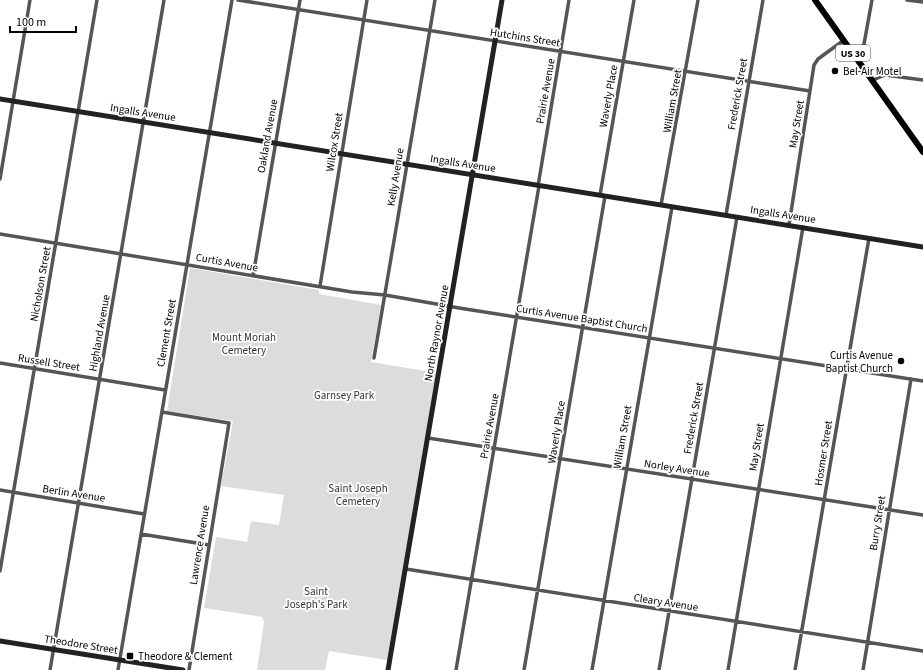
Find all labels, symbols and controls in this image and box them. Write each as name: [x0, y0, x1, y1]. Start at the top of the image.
scale bar: [10, 8, 76, 34]
text: 100 m: [16, 14, 46, 31]
street label: Hutchins Street: [489, 25, 561, 50]
road number: US 30: [836, 45, 870, 61]
street label: Prairie Avenue: [532, 57, 559, 125]
street label: Frederick Street: [724, 57, 751, 131]
street label: Waverly Place: [596, 63, 621, 129]
place label: Bel-Air Motel: [843, 64, 902, 79]
marker: Bel-Air Motel: [830, 66, 840, 76]
street label: William Street: [660, 68, 685, 134]
street label: Oakland Avenue: [254, 97, 281, 174]
street label: May Street: [785, 99, 808, 149]
street label: Ingalls Avenue: [109, 100, 177, 125]
street label: Wilcox Street: [322, 111, 347, 173]
street label: Kelly Avenue: [384, 146, 408, 207]
street label: Ingalls Avenue: [429, 151, 497, 176]
street label: Ingalls Avenue: [749, 202, 817, 227]
street label: Nicholson Street: [27, 245, 55, 323]
street label: Curtis Avenue: [195, 250, 260, 275]
street label: North Raynor Avenue: [421, 283, 452, 382]
street label: Highland Avenue: [85, 293, 114, 373]
street label: Clement Street: [153, 298, 180, 368]
street label: Curtis Avenue Baptist Church: [515, 301, 649, 336]
park label: Mount Moriah Cemetery: [212, 330, 276, 358]
place label: Curtis Avenue Baptist Church: [825, 348, 894, 376]
street label: Russell Street: [17, 350, 81, 375]
marker: Curtis Avenue Baptist Church: [896, 356, 906, 366]
street label: Frederick Street: [680, 381, 707, 455]
park label: Garnsey Park: [314, 388, 375, 403]
street label: Prairie Avenue: [476, 392, 503, 460]
street label: Waverly Place: [544, 399, 569, 465]
street label: William Street: [610, 404, 635, 470]
street label: Hosmer Street: [811, 419, 836, 487]
street label: May Street: [745, 422, 768, 472]
street label: Norley Avenue: [643, 456, 711, 481]
street label: Berlin Avenue: [41, 481, 107, 506]
park label: Saint Joseph Cemetery: [328, 481, 388, 509]
street label: Burry Street: [866, 494, 889, 552]
street label: Lawrence Avenue: [186, 504, 213, 586]
park label: Saint Joseph's Park: [284, 584, 348, 612]
street label: Cleary Avenue: [633, 590, 700, 615]
street label: Theodore Street: [43, 631, 119, 658]
place label: Theodore & Clement: [138, 649, 233, 664]
marker: Theodore & Clement: [125, 651, 135, 661]

